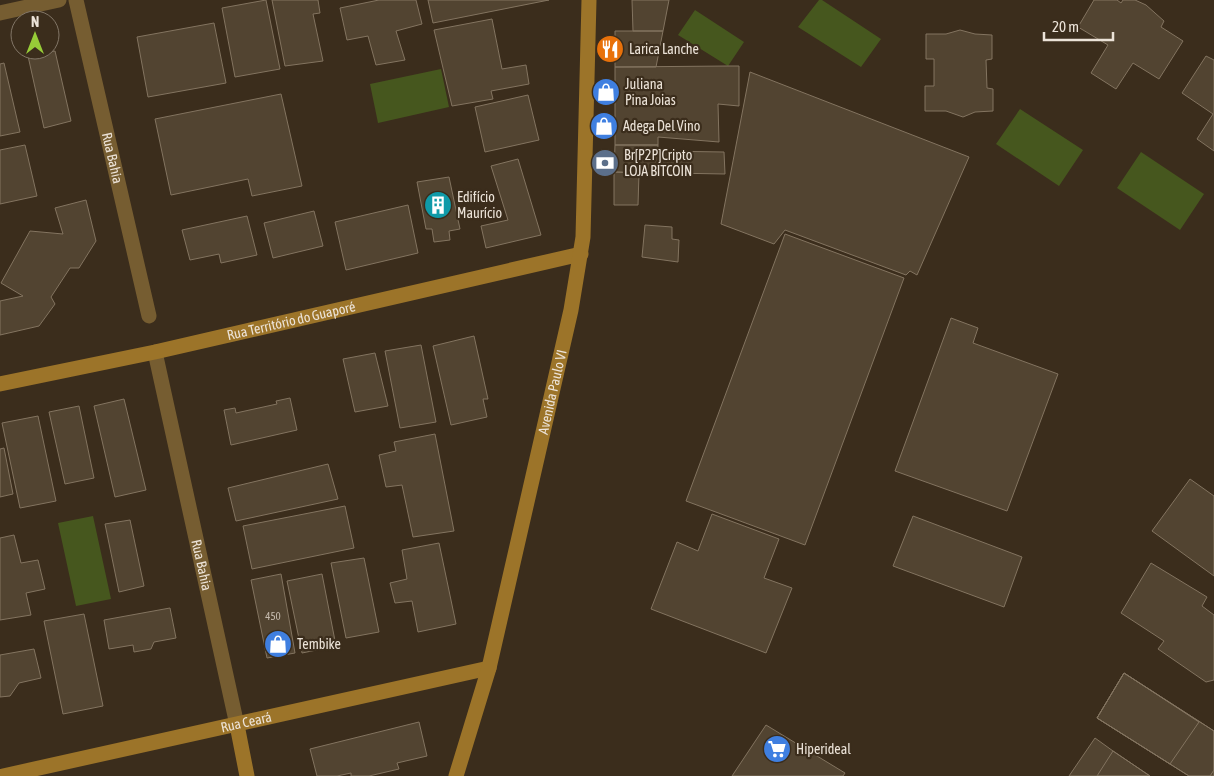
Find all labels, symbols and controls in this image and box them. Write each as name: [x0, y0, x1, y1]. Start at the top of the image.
north arrow: [10, 10, 60, 60]
scale bar: [1044, 10, 1113, 42]
text: N: [31, 14, 39, 30]
text: 20 m: [1052, 18, 1079, 35]
restaurant icon: Larica Lanche: [595, 34, 625, 64]
place label: Larica Lanche: [629, 41, 699, 57]
place label: Juliana Pina Joias: [625, 76, 676, 108]
shop icon: Juliana Pina Joias: [591, 77, 621, 107]
shop icon: Adega Del Vino: [589, 111, 619, 141]
place label: Adega Del Vino: [623, 118, 700, 134]
street label: Rua Bahia: [99, 131, 126, 185]
place label: Br[P2P]Cripto LOJA BITCOIN: [624, 147, 692, 179]
bank icon: Br[P2P]Cripto LOJA BITCOIN: [590, 148, 620, 178]
place label: Edifício Maurício: [457, 189, 502, 221]
building icon: Edifício Maurício: [423, 190, 453, 220]
street label: Rua Território do Guaporé: [225, 298, 357, 343]
street label: Avenida Paulo VI: [535, 348, 570, 436]
street label: Rua Bahia: [188, 538, 215, 592]
house number: 450: [265, 610, 281, 622]
shop icon: Tembike: [263, 629, 293, 659]
place label: Tembike: [297, 636, 341, 652]
street label: Rua Ceará: [219, 709, 273, 735]
supermarket icon: Hiperideal: [762, 734, 792, 764]
place label: Hiperideal: [796, 741, 851, 757]

